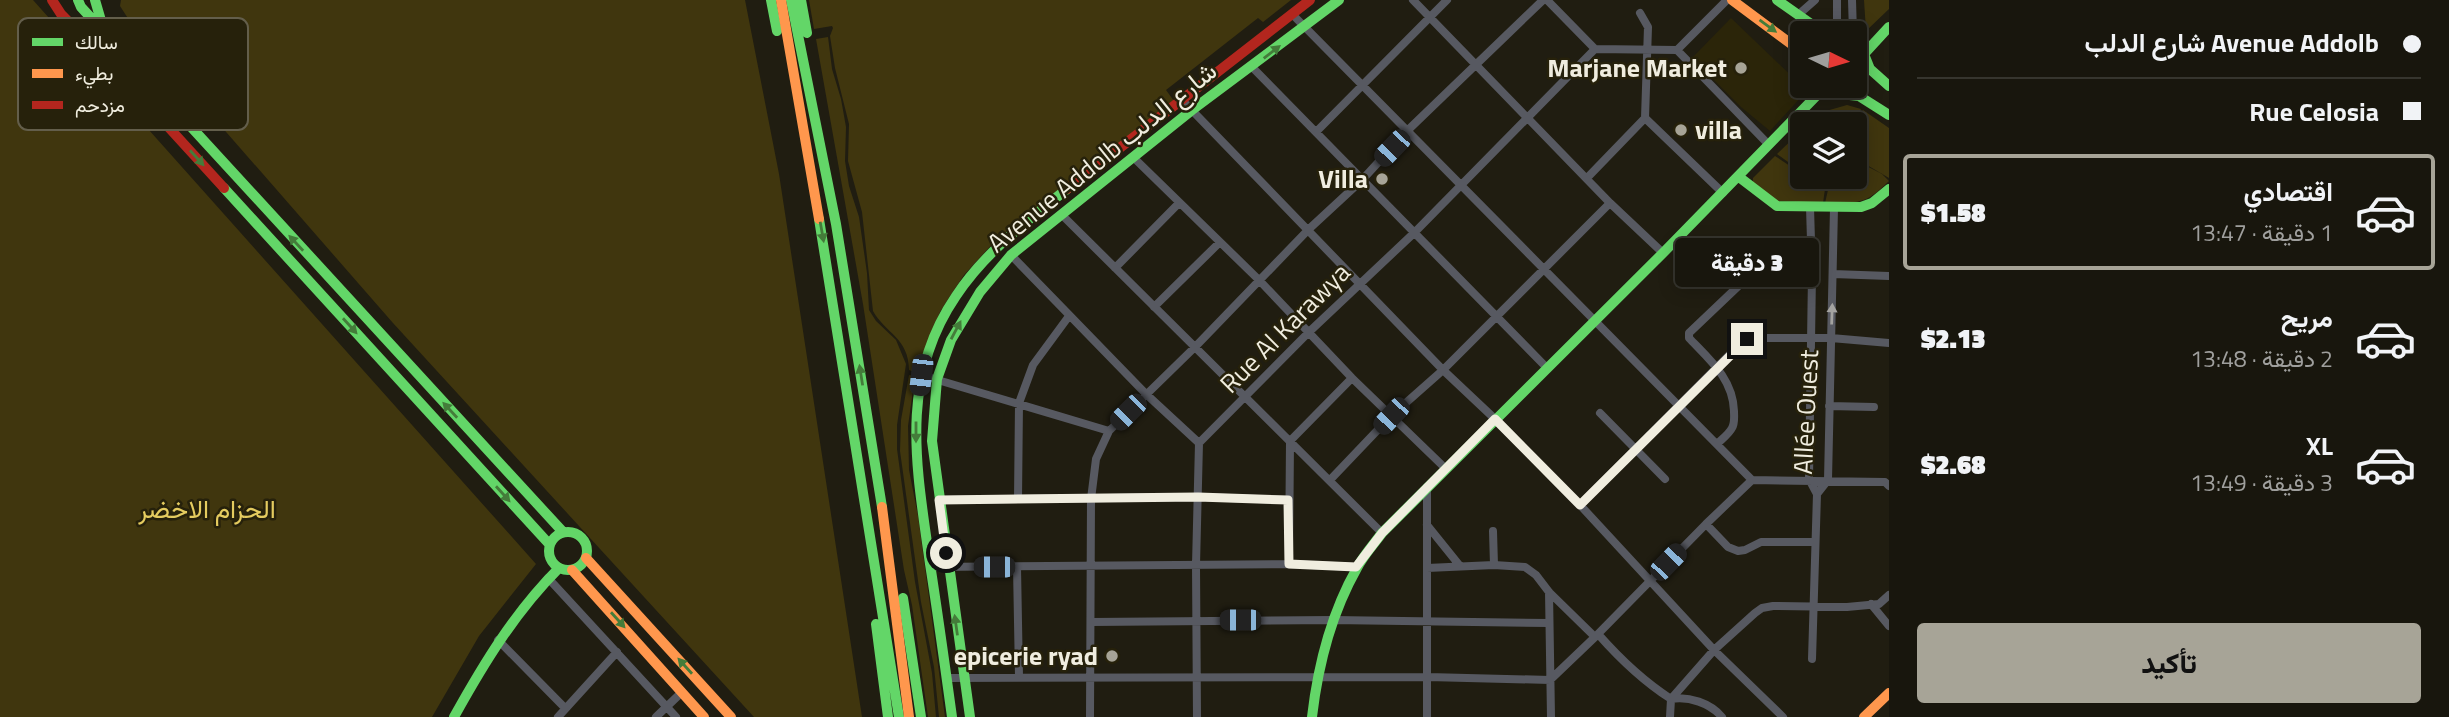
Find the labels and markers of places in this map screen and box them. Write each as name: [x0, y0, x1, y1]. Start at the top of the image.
place label: Marjane Market: [1547, 48, 1727, 87]
marker: Marjane Market: [1733, 60, 1749, 76]
place label: villa: [1695, 110, 1742, 149]
marker: villa: [1673, 122, 1689, 138]
place label: Villa: [1318, 159, 1368, 198]
marker: Villa: [1374, 171, 1390, 187]
place label: epicerie ryad: [954, 636, 1098, 675]
marker: epicerie ryad: [1104, 648, 1120, 664]

